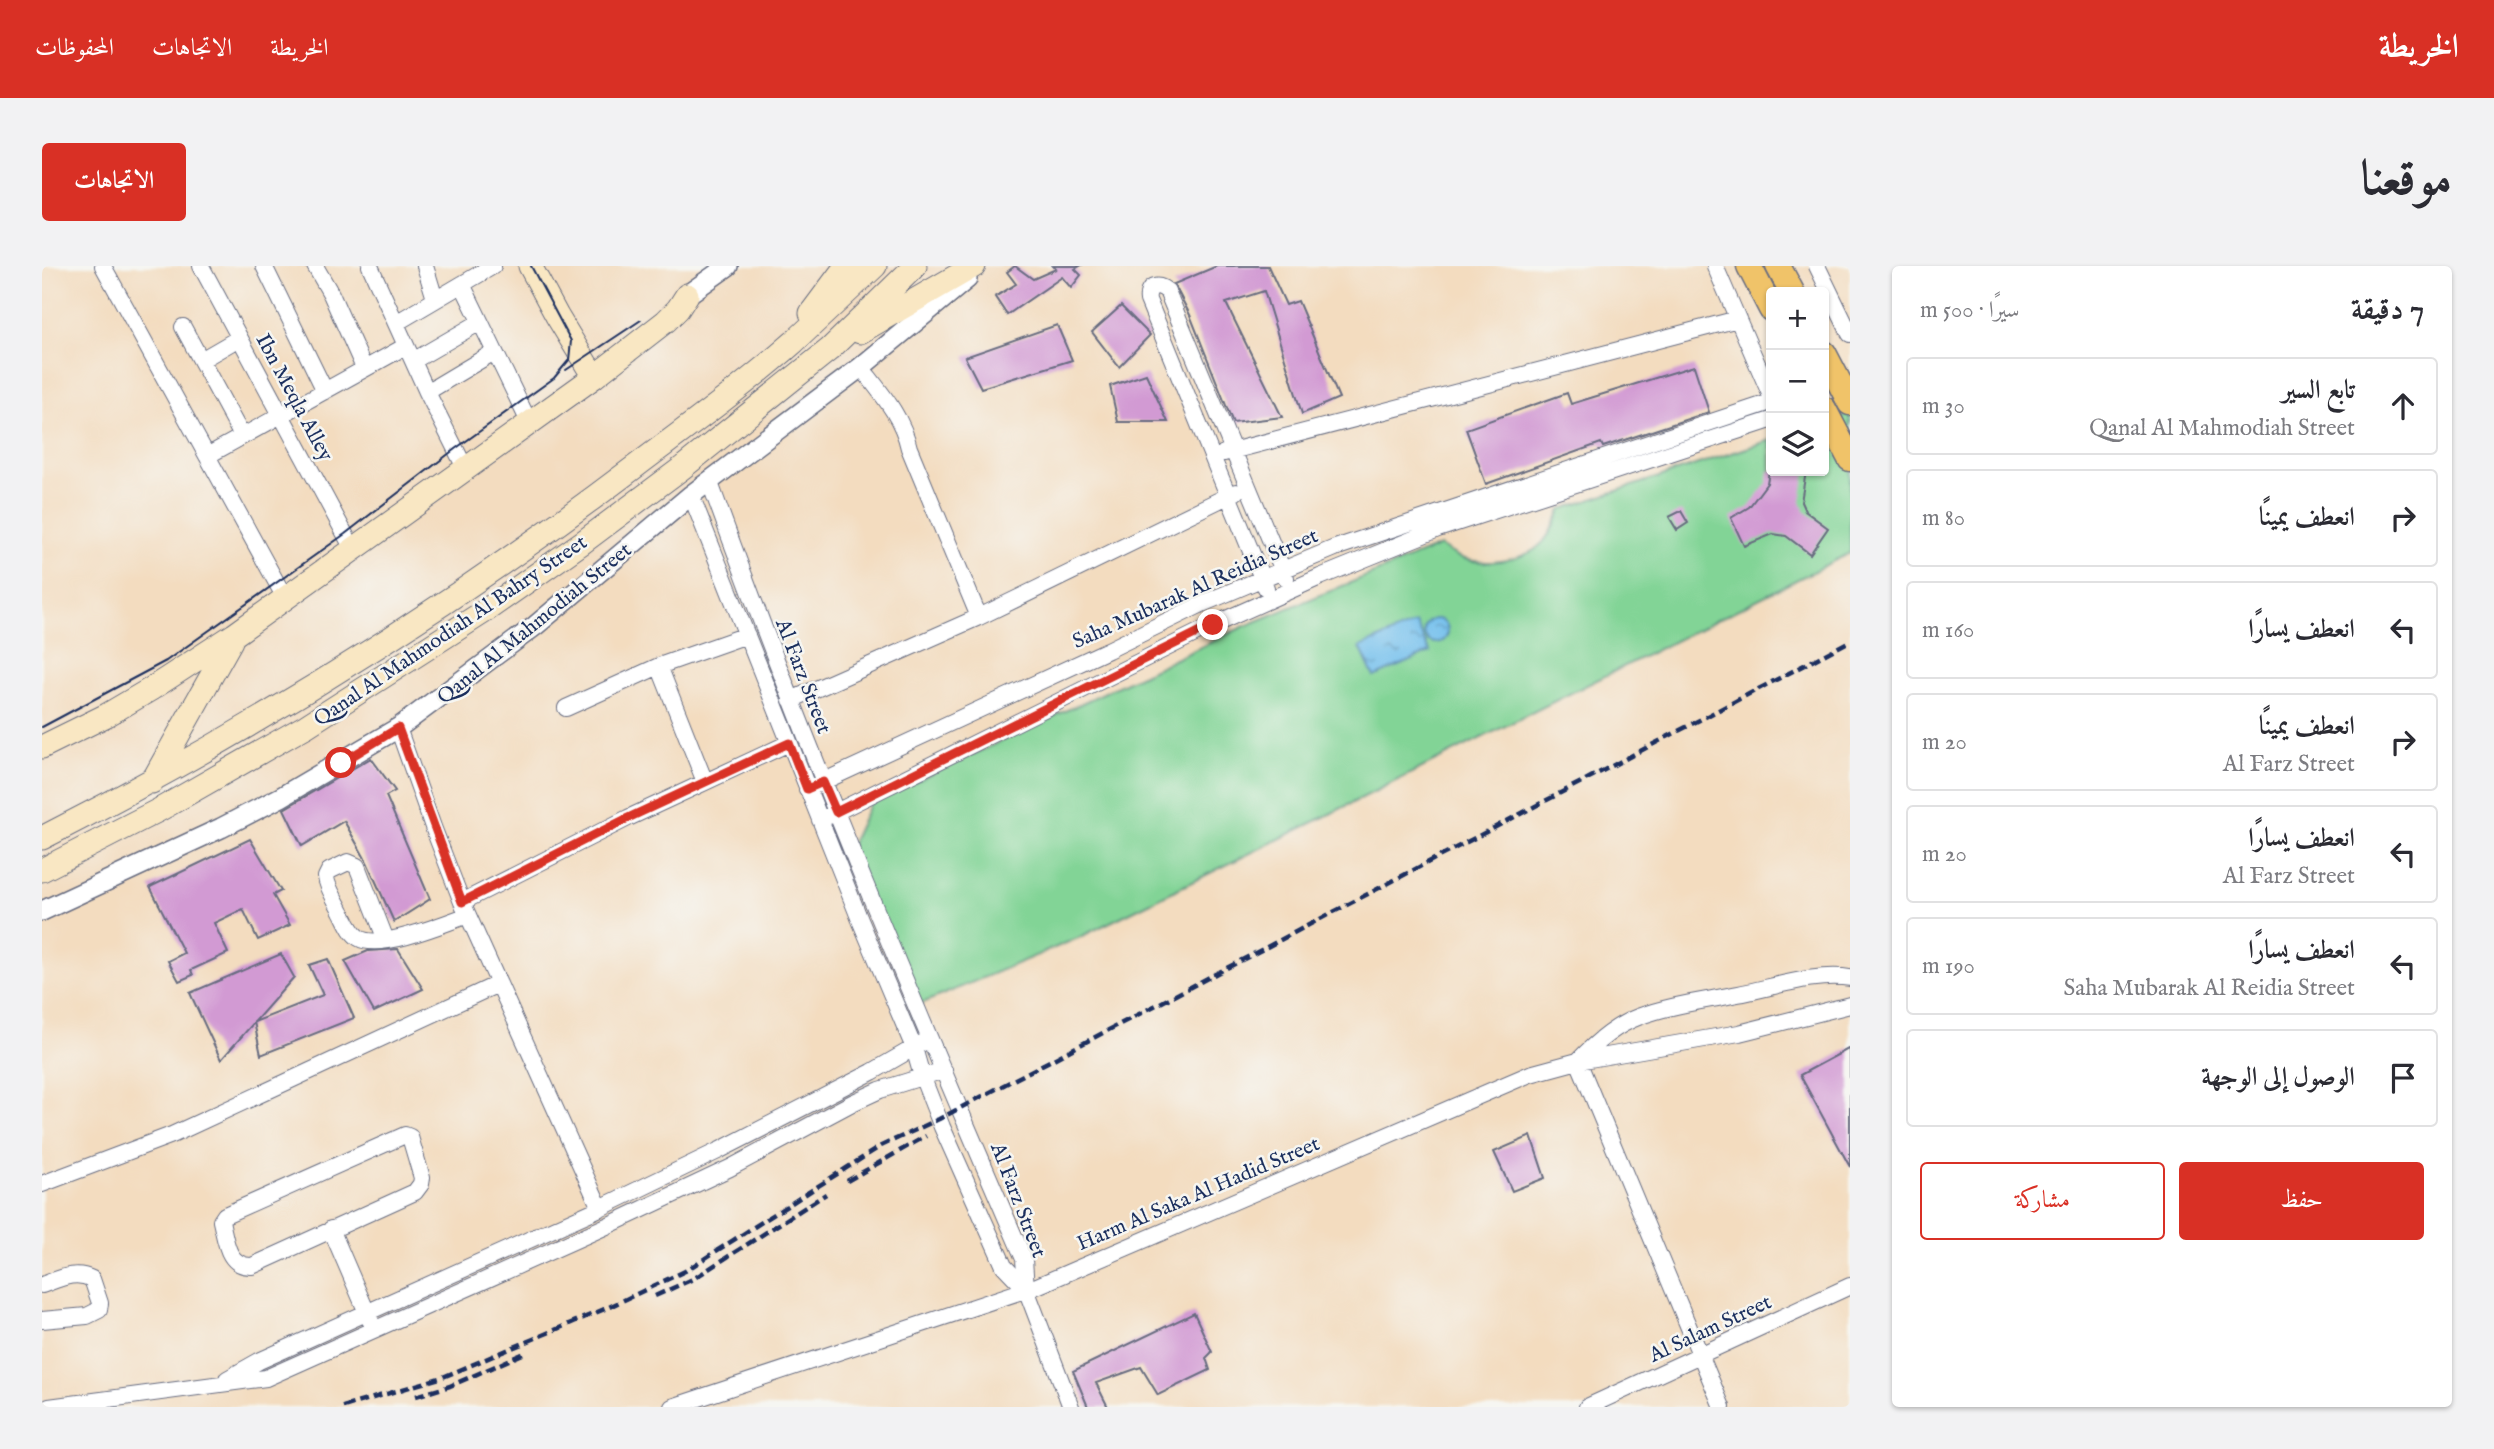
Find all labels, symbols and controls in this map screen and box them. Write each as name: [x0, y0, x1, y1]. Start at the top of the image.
text: الخريطة: [2379, 27, 2459, 69]
text: المحفوظات: [35, 33, 114, 64]
text: الاتجاهات: [152, 33, 232, 64]
text: الخريطة: [270, 33, 329, 64]
button: الاتجاهات: [42, 143, 186, 221]
text: موقعنا: [2360, 150, 2452, 212]
map controls: [1766, 287, 1829, 476]
button: +: [1766, 287, 1829, 350]
text: 7 دقيقة: [2351, 292, 2424, 330]
text: سيرًا · 500 m: [1920, 296, 2019, 325]
street label: Ibn Meqla Alley: [249, 329, 339, 467]
button: −: [1766, 350, 1829, 413]
text: تابع السير: [2281, 374, 2355, 407]
icon: ahead: [2384, 387, 2422, 425]
text: 30 m: [1922, 392, 1965, 421]
button: layers: [1766, 413, 1829, 476]
text: Qanal Al Mahmodiah Street: [2089, 414, 2355, 443]
icon: right: [2384, 499, 2422, 537]
text: انعطف يمينًا: [2259, 501, 2355, 534]
text: 80 m: [1922, 504, 1965, 533]
street label: Saha Mubarak Al Reidia Street: [1069, 523, 1323, 656]
street label: Qanal Al Mahmodiah Al Bahry Street: [309, 529, 593, 733]
street label: Qanal Al Mahmodiah Street: [432, 537, 638, 711]
route end: [1197, 609, 1228, 640]
icon: left: [2384, 611, 2422, 649]
text: انعطف يسارًا: [2248, 613, 2355, 646]
street label: Al Farz Street: [768, 614, 837, 738]
text: 160 m: [1922, 616, 1974, 645]
text: انعطف يمينًا: [2259, 710, 2355, 743]
icon: right: [2384, 723, 2422, 761]
text: 20 m: [1922, 728, 1967, 757]
route start: [325, 747, 356, 778]
text: Al Farz Street: [2223, 750, 2355, 779]
text: انعطف يسارًا: [2248, 822, 2355, 855]
icon: left: [2384, 835, 2422, 873]
text: 20 m: [1922, 840, 1967, 869]
text: Al Farz Street: [2223, 862, 2355, 891]
text: انعطف يسارًا: [2248, 934, 2355, 967]
icon: left: [2384, 947, 2422, 985]
text: 190 m: [1922, 952, 1975, 981]
text: Saha Mubarak Al Reidia Street: [2063, 974, 2355, 1003]
icon: arrive: [2384, 1059, 2422, 1097]
text: الوصول إلى الوجهة: [2201, 1061, 2355, 1094]
street label: Harm Al Saka Al Hadid Street: [1073, 1131, 1324, 1258]
street label: Al Farz Street: [983, 1138, 1052, 1262]
button: مشاركة: [1920, 1162, 2165, 1240]
button: حفظ: [2179, 1162, 2424, 1240]
street label: Al Salam Street: [1644, 1289, 1776, 1370]

